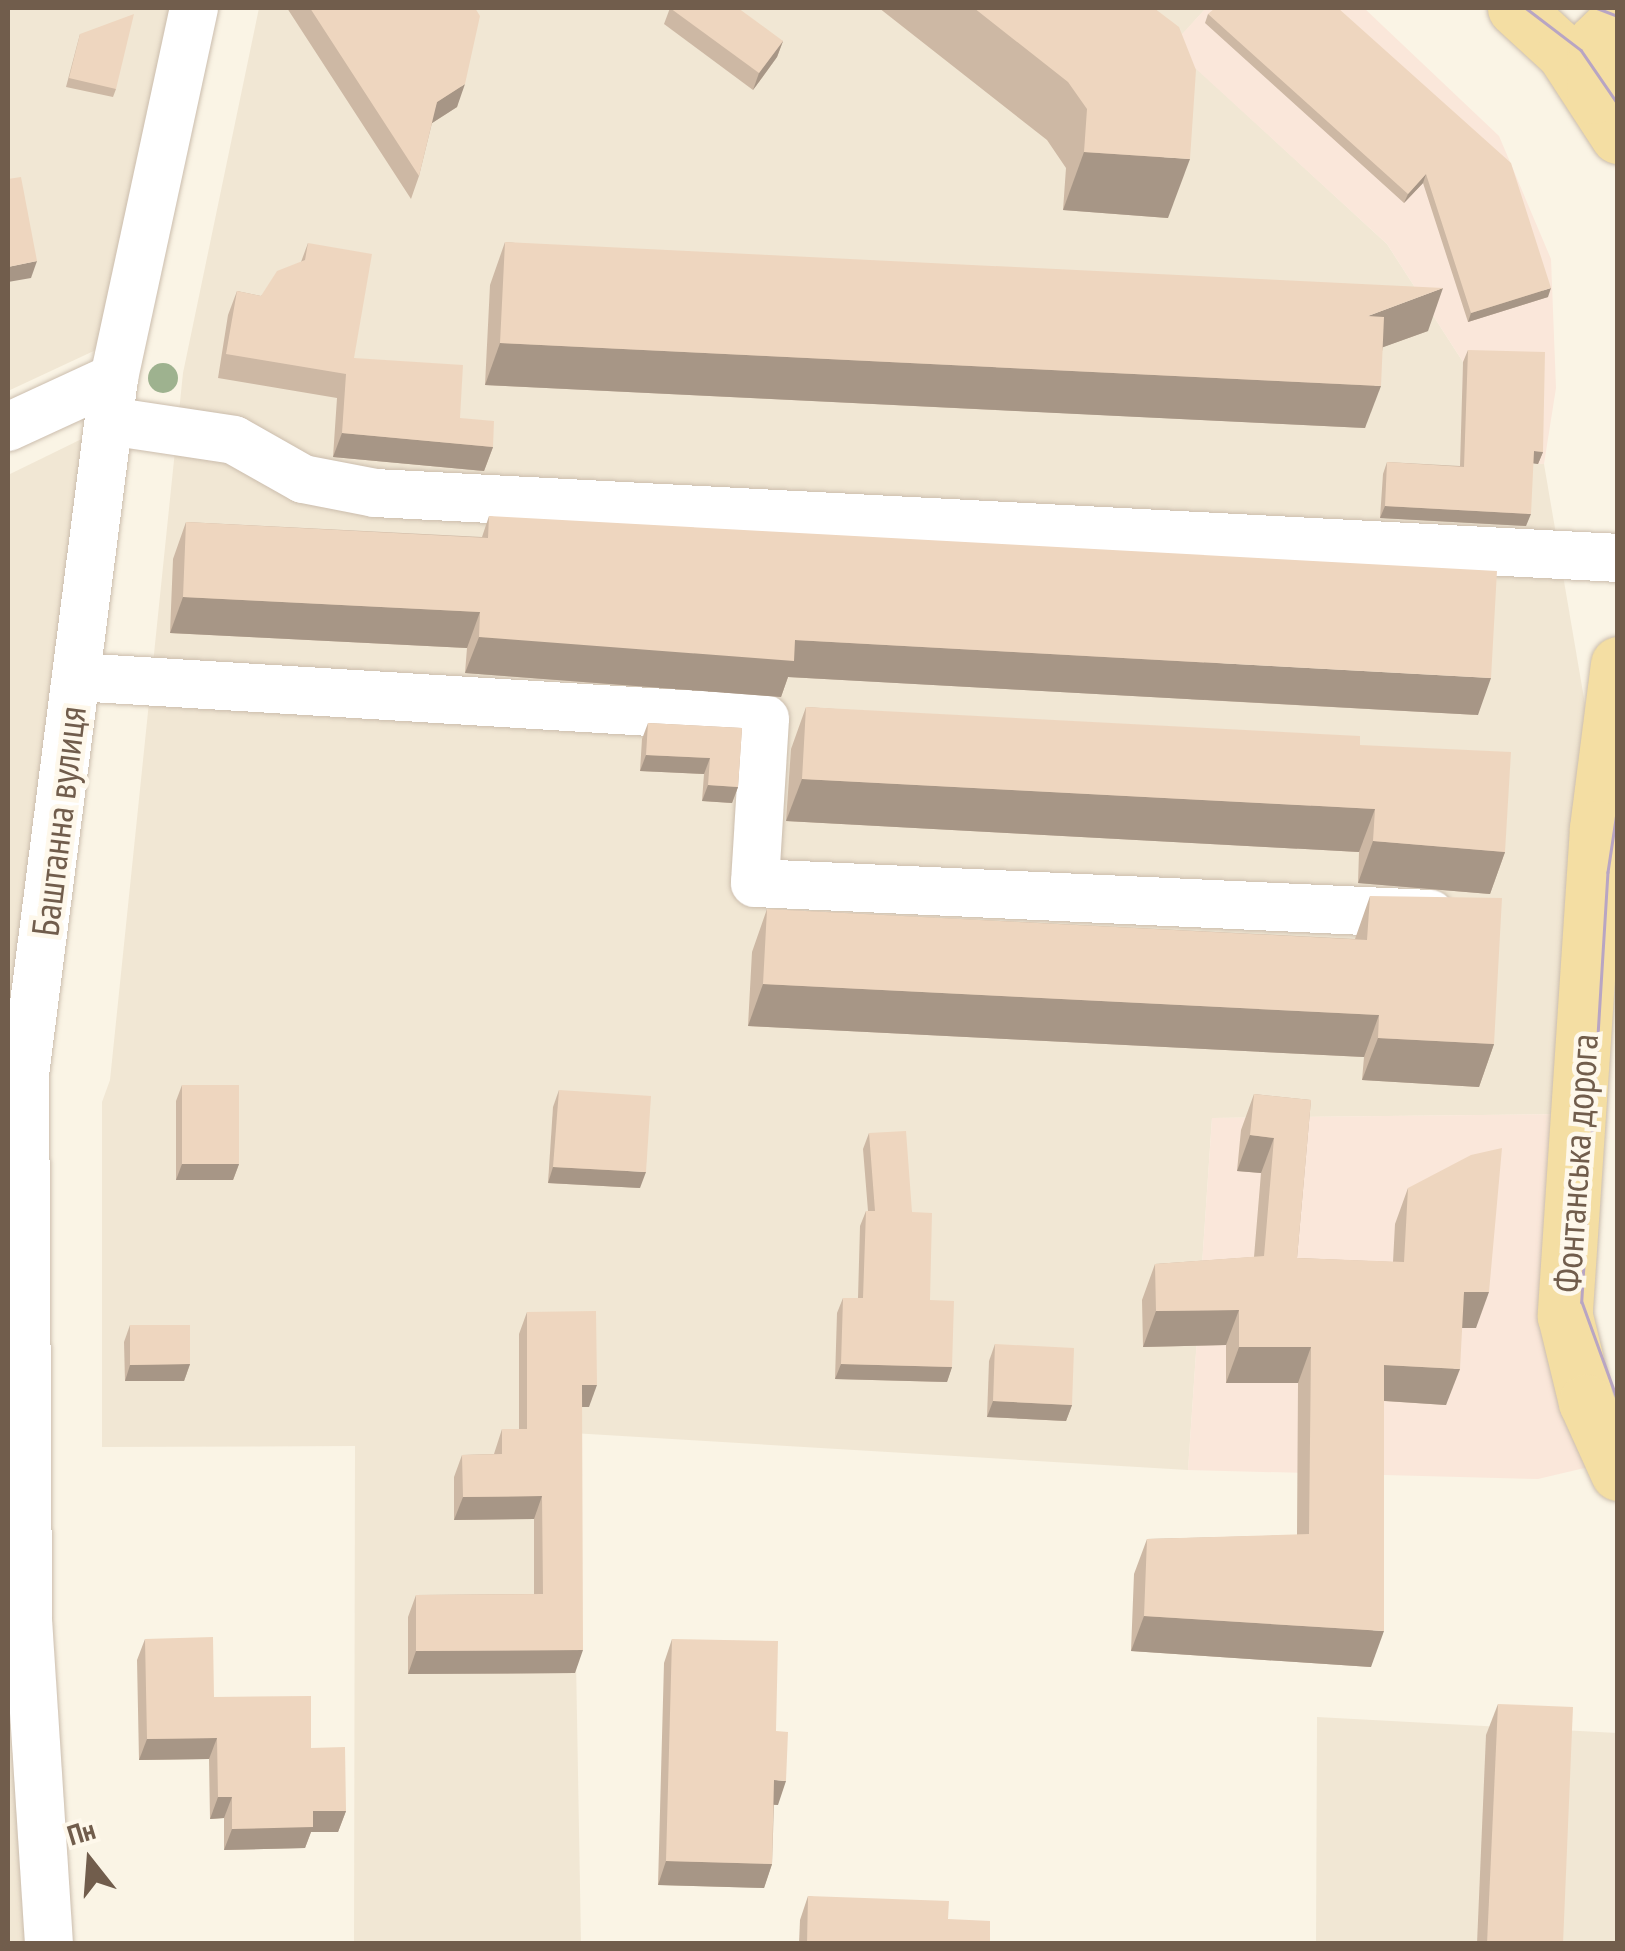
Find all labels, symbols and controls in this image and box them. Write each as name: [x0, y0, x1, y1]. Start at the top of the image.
street label: Баштанна вулиця: [21, 704, 95, 938]
street label: Фонтанська дорога: [1543, 1032, 1607, 1294]
text: Пн: [63, 1810, 99, 1853]
north arrow: [40, 1811, 140, 1911]

